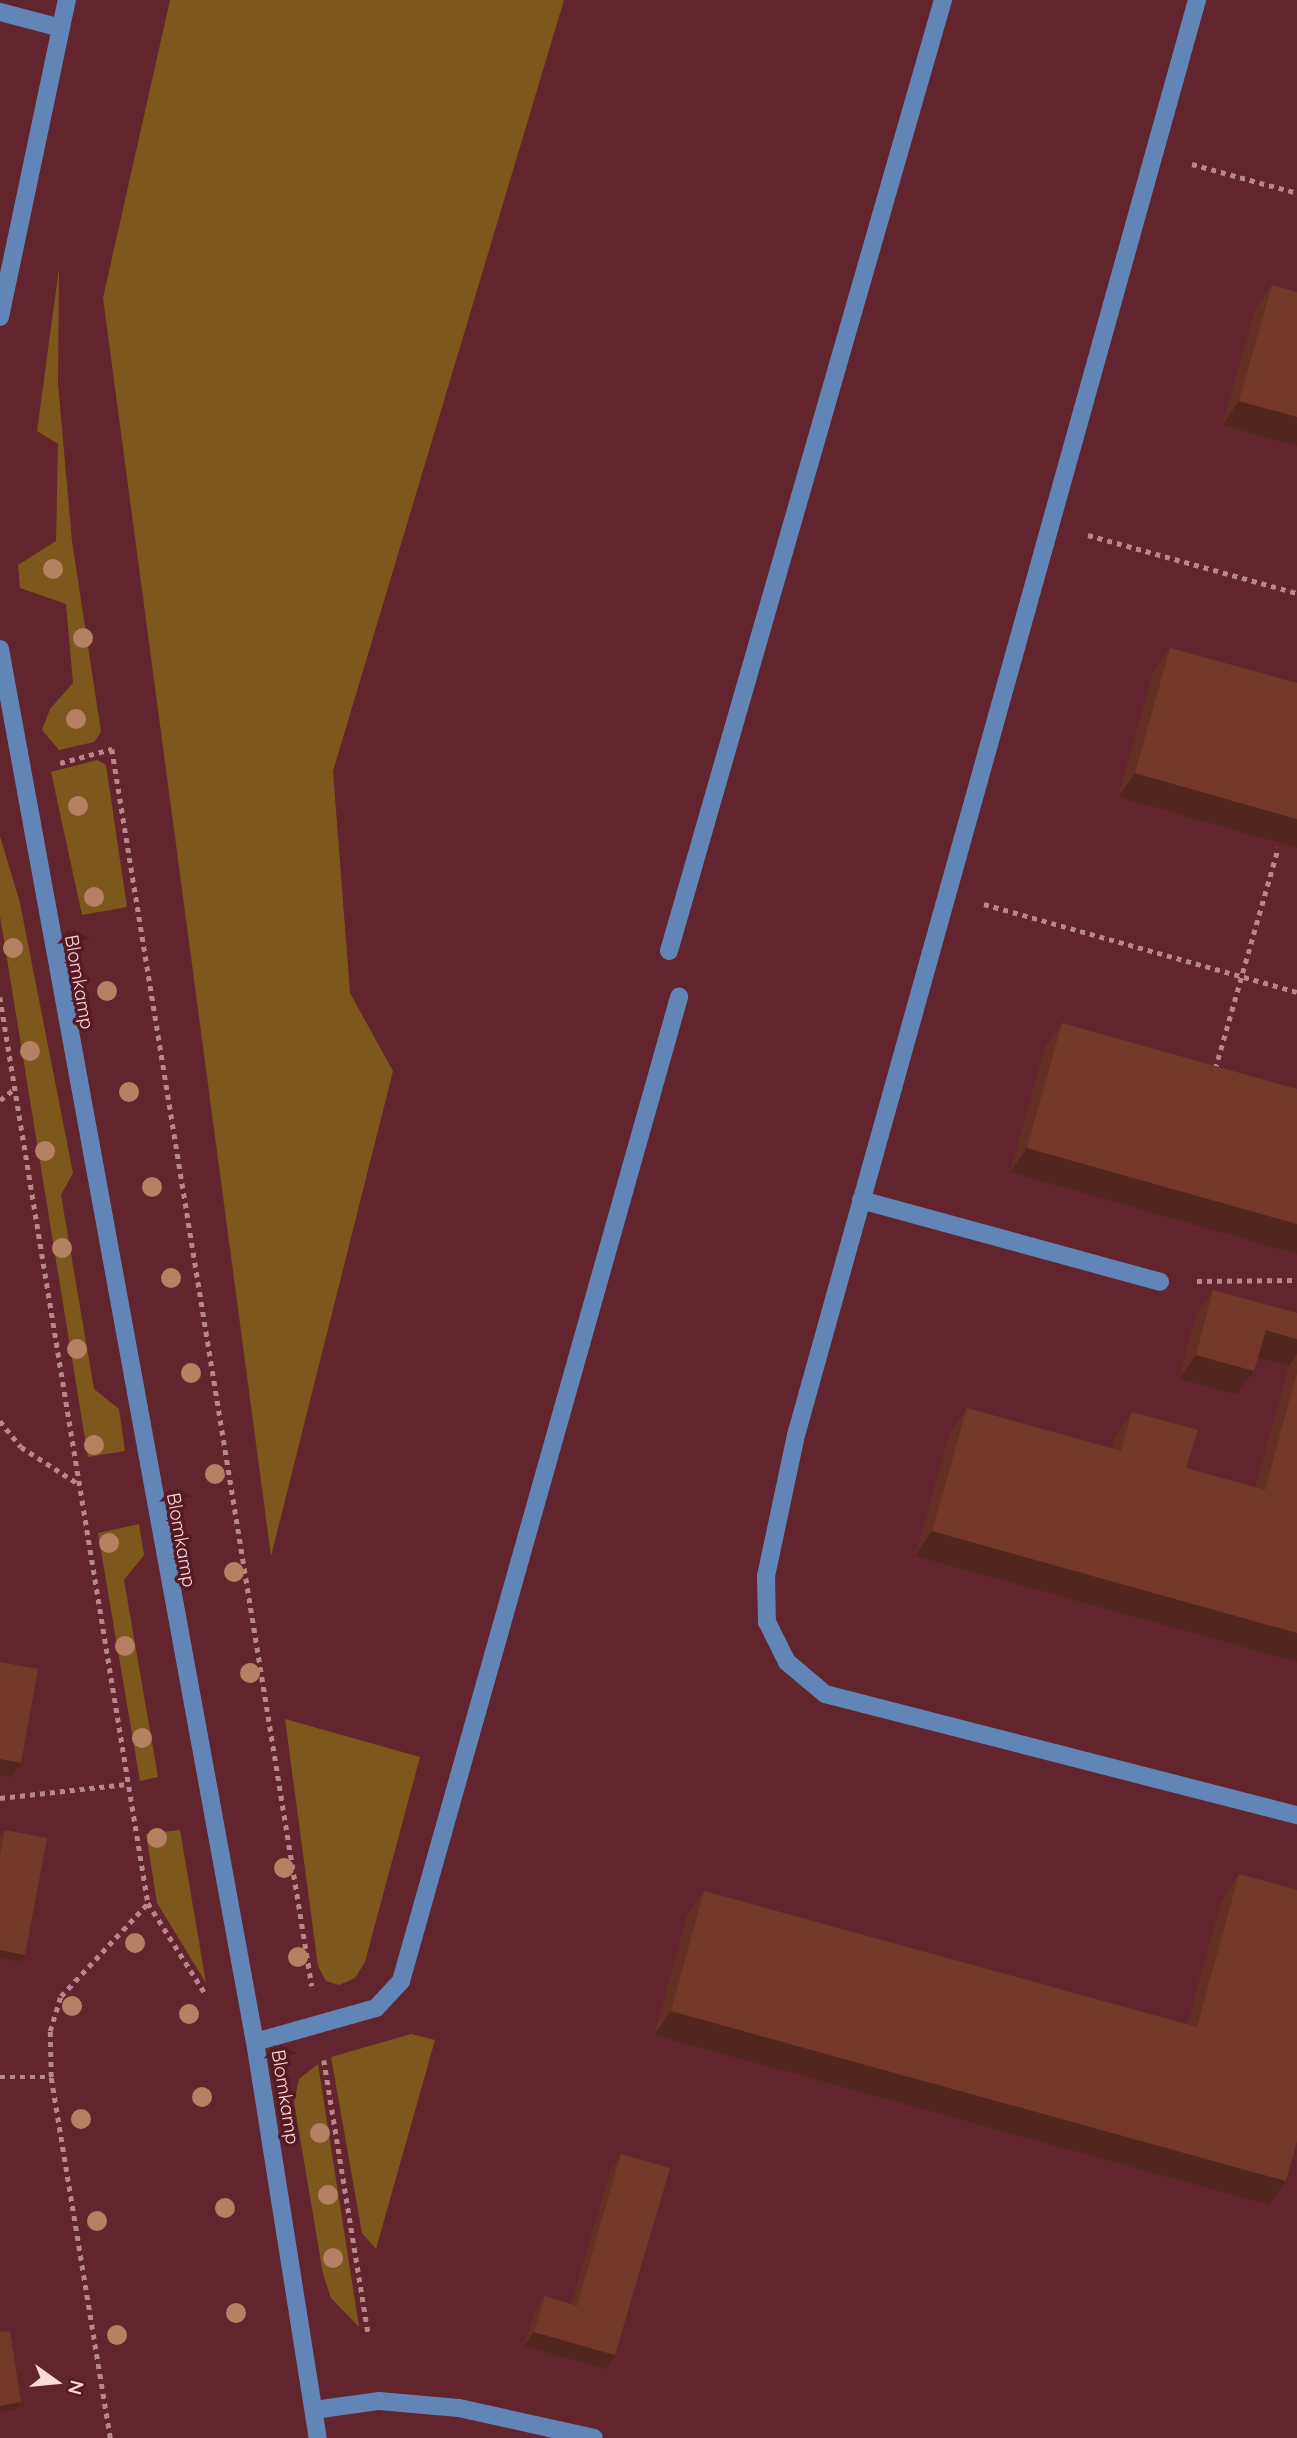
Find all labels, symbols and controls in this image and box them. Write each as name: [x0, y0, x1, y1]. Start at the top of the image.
street label: Blomkamp: [59, 933, 99, 1031]
street label: Blomkamp: [161, 1491, 201, 1589]
street label: Blomkamp: [266, 2048, 304, 2146]
north arrow: [21, 2347, 91, 2417]
text: N: [63, 2378, 90, 2397]

